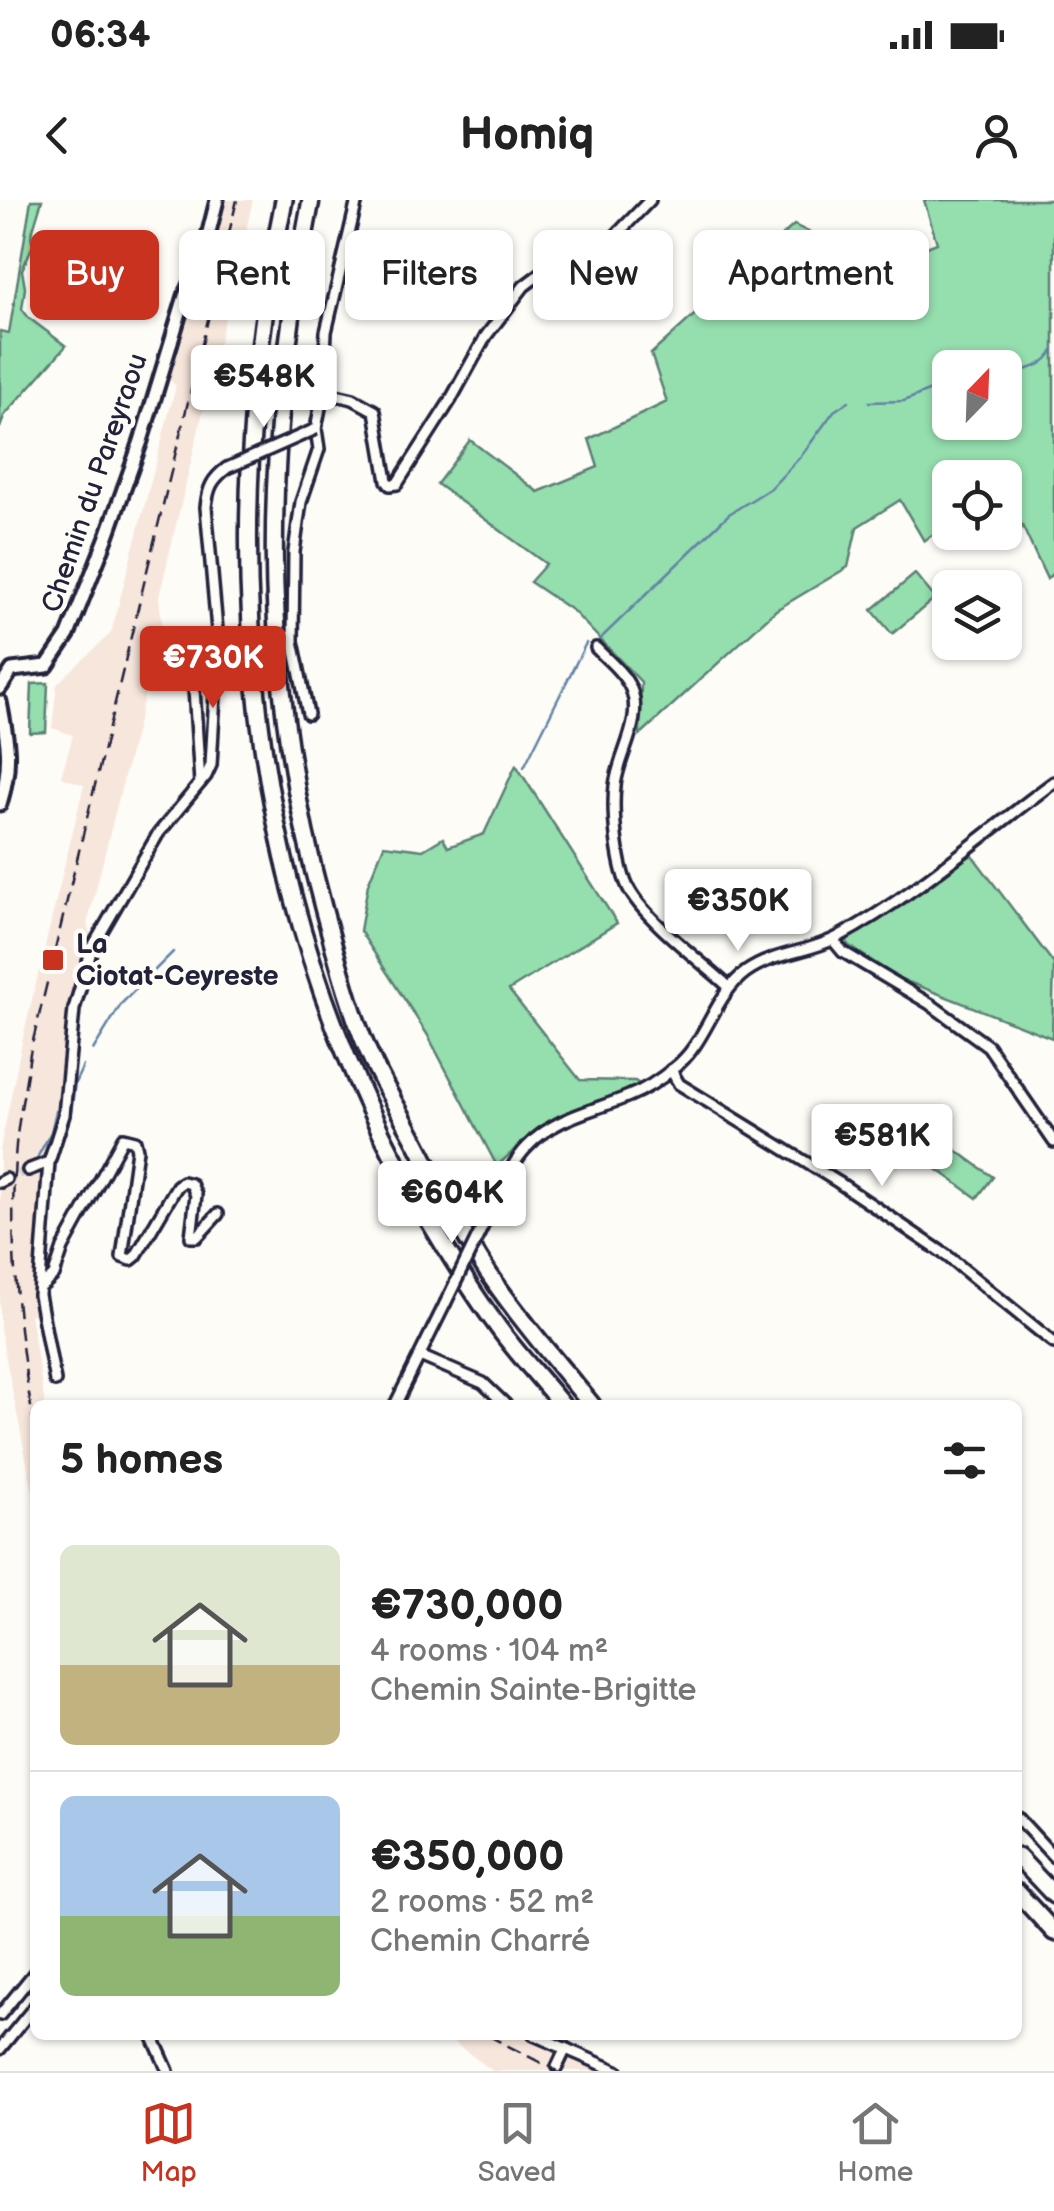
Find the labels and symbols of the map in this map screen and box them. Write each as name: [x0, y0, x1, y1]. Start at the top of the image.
pin: €548K: [194, 345, 334, 430]
street label: Chemin du Pareyraou: [35, 349, 155, 617]
north arrow: [932, 350, 1022, 440]
pin: €730K: [143, 626, 283, 711]
pin: €350K: [668, 869, 808, 954]
place label: La Ciotat-Ceyreste: [76, 928, 279, 993]
marker: La Ciotat-Ceyreste: [40, 947, 66, 973]
pin: €581K: [812, 1104, 952, 1189]
pin: €604K: [382, 1161, 522, 1246]

